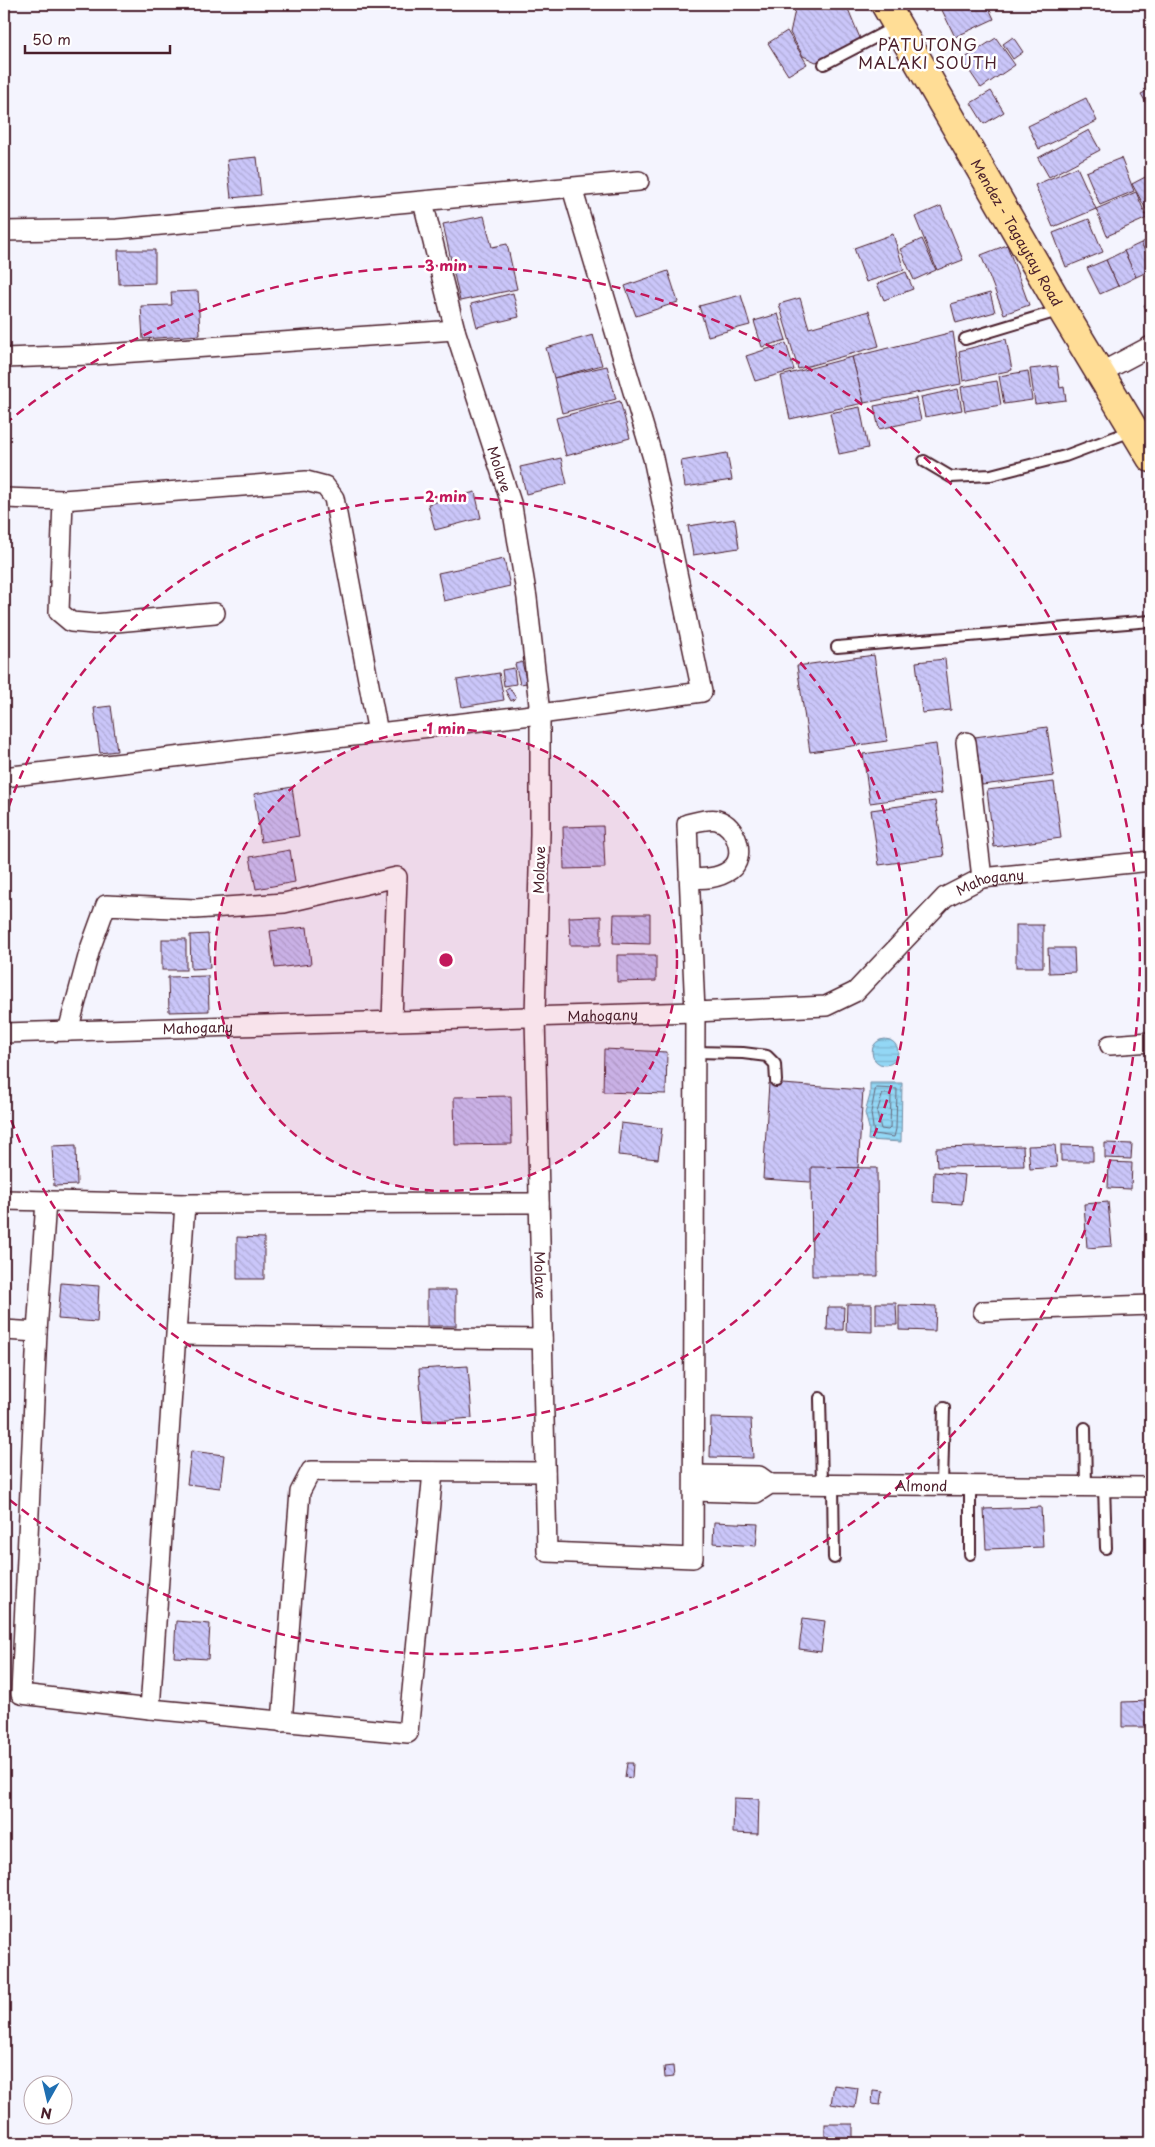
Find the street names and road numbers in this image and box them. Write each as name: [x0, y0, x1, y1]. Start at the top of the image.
street label: Mendez - Tagaytay Road: [966, 155, 1068, 310]
street label: Molave: [483, 443, 517, 495]
street label: Molave: [528, 846, 550, 894]
street label: Mahogany: [952, 863, 1025, 900]
street label: Mahogany: [567, 1003, 638, 1026]
street label: Mahogany: [162, 1016, 234, 1039]
street label: Molave: [530, 1251, 552, 1299]
street label: Almond: [895, 1474, 948, 1496]

